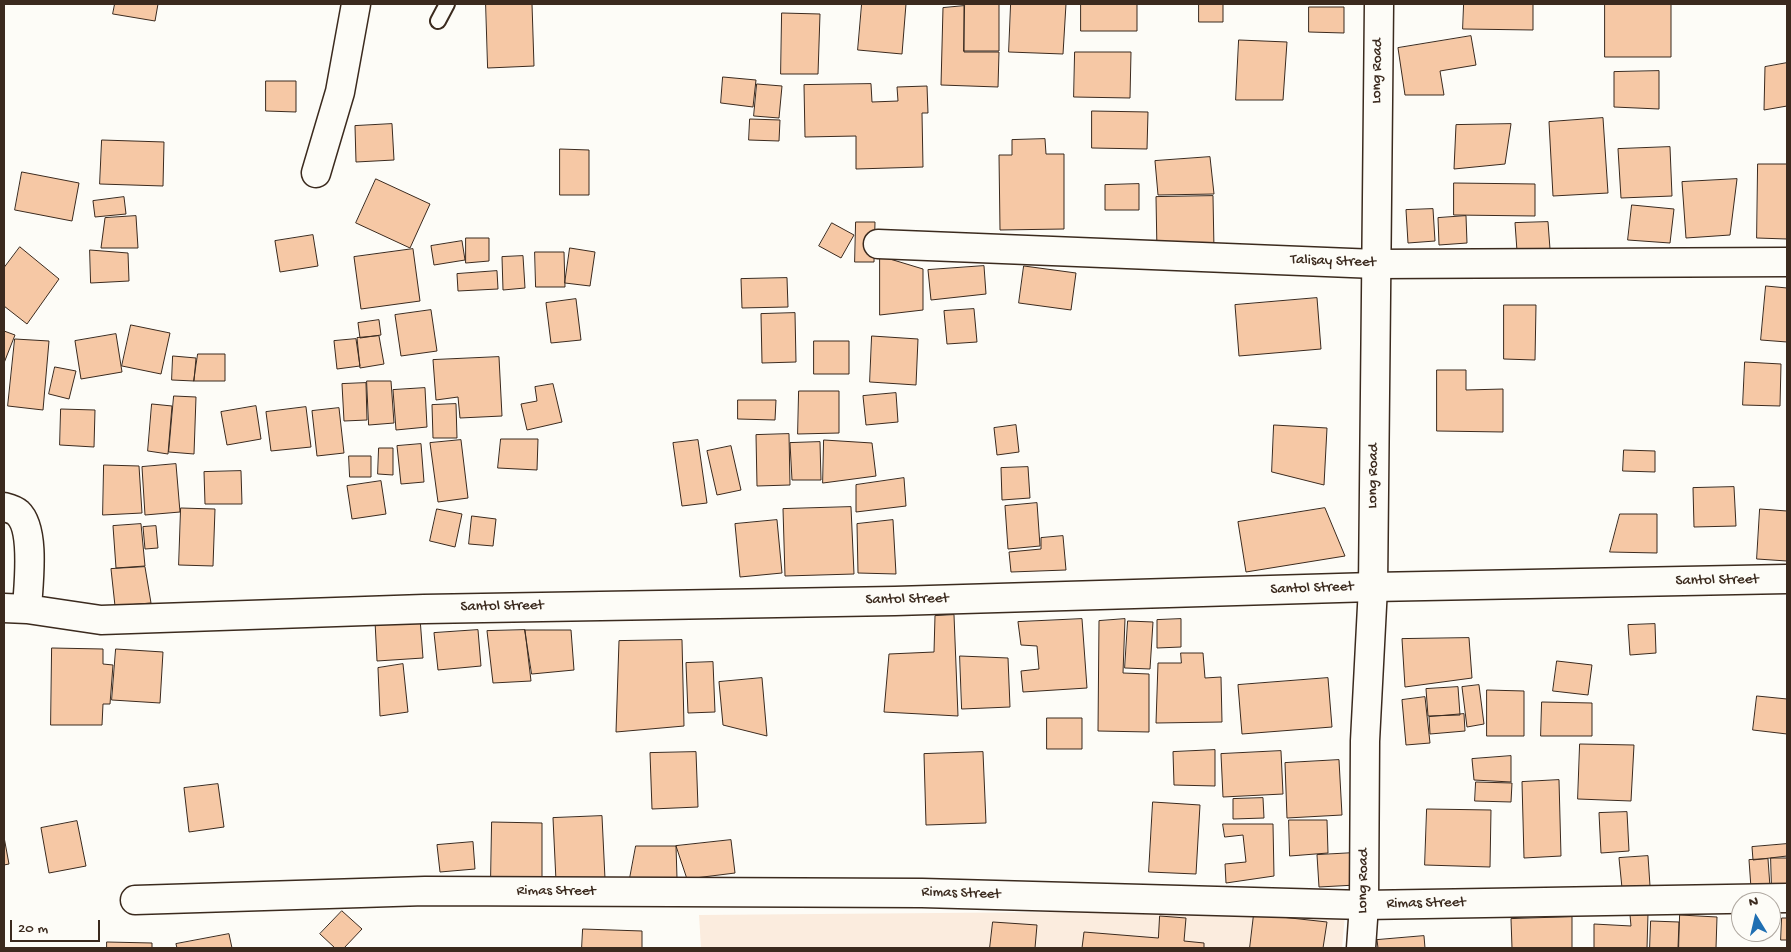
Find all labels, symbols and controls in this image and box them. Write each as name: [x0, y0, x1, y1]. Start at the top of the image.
street label: Long Road: [1368, 38, 1388, 104]
street label: Talisay Street: [1290, 252, 1376, 272]
street label: Long Road: [1364, 443, 1384, 509]
street label: Santol Street: [1675, 571, 1759, 591]
street label: Santol Street: [1270, 579, 1354, 599]
street label: Santol Street: [865, 590, 949, 610]
street label: Santol Street: [460, 597, 544, 617]
street label: Long Road: [1354, 848, 1374, 914]
street label: Rimas Street: [516, 883, 596, 901]
street label: Rimas Street: [921, 884, 1001, 904]
north arrow: [1731, 892, 1781, 942]
street label: Rimas Street: [1386, 894, 1466, 914]
text: N: [1748, 894, 1760, 912]
scale bar: [12, 910, 102, 942]
text: 20 m: [18, 920, 48, 938]

